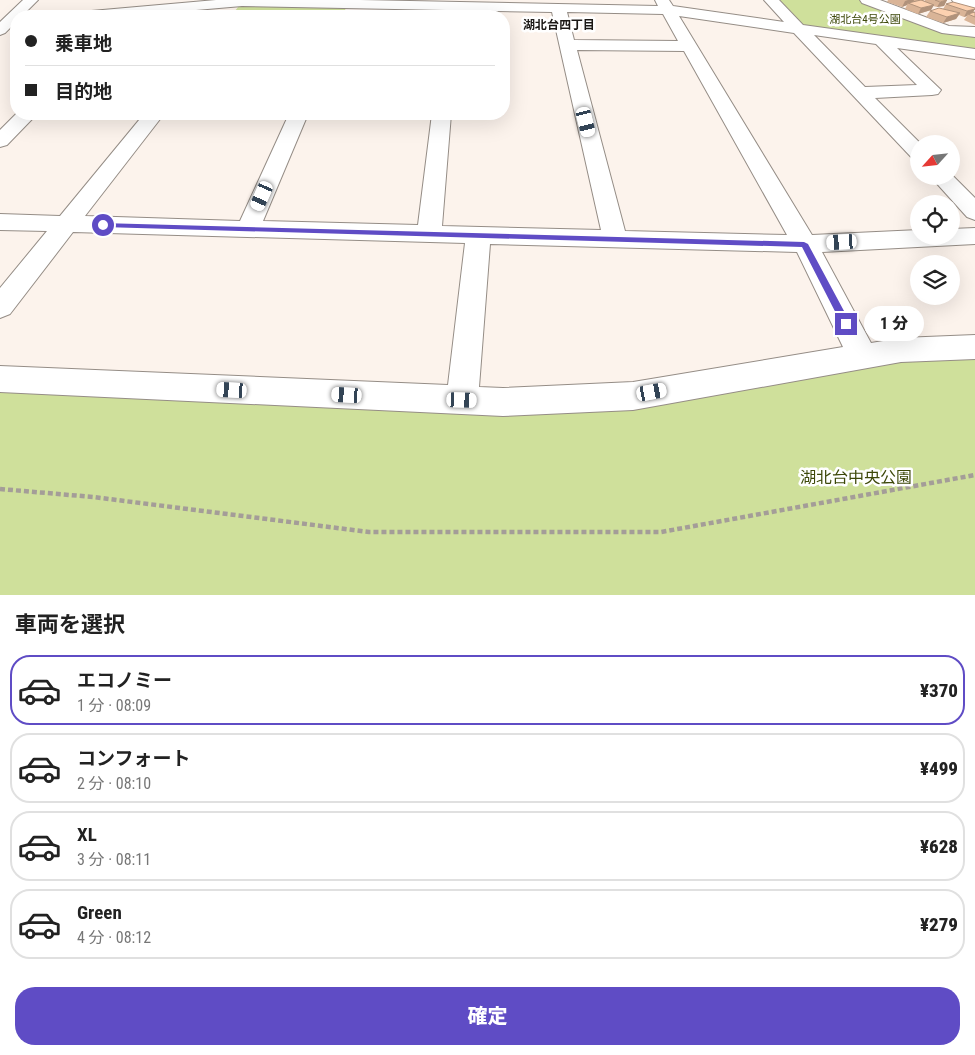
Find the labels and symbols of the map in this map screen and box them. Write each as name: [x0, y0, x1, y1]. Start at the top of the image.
park label: 湖北台4号公園: [829, 13, 901, 26]
district label: 湖北台四丁目: [523, 18, 595, 32]
car: [575, 106, 596, 138]
north arrow: [910, 135, 960, 185]
car: [249, 179, 274, 213]
route start: [92, 214, 114, 236]
car: [826, 234, 857, 250]
callout: 1 分: [864, 306, 924, 342]
route end: [835, 313, 857, 335]
car: [216, 382, 247, 398]
car: [635, 382, 668, 402]
car: [331, 387, 362, 403]
car: [446, 392, 477, 408]
park label: 湖北台中央公園: [800, 468, 912, 487]

